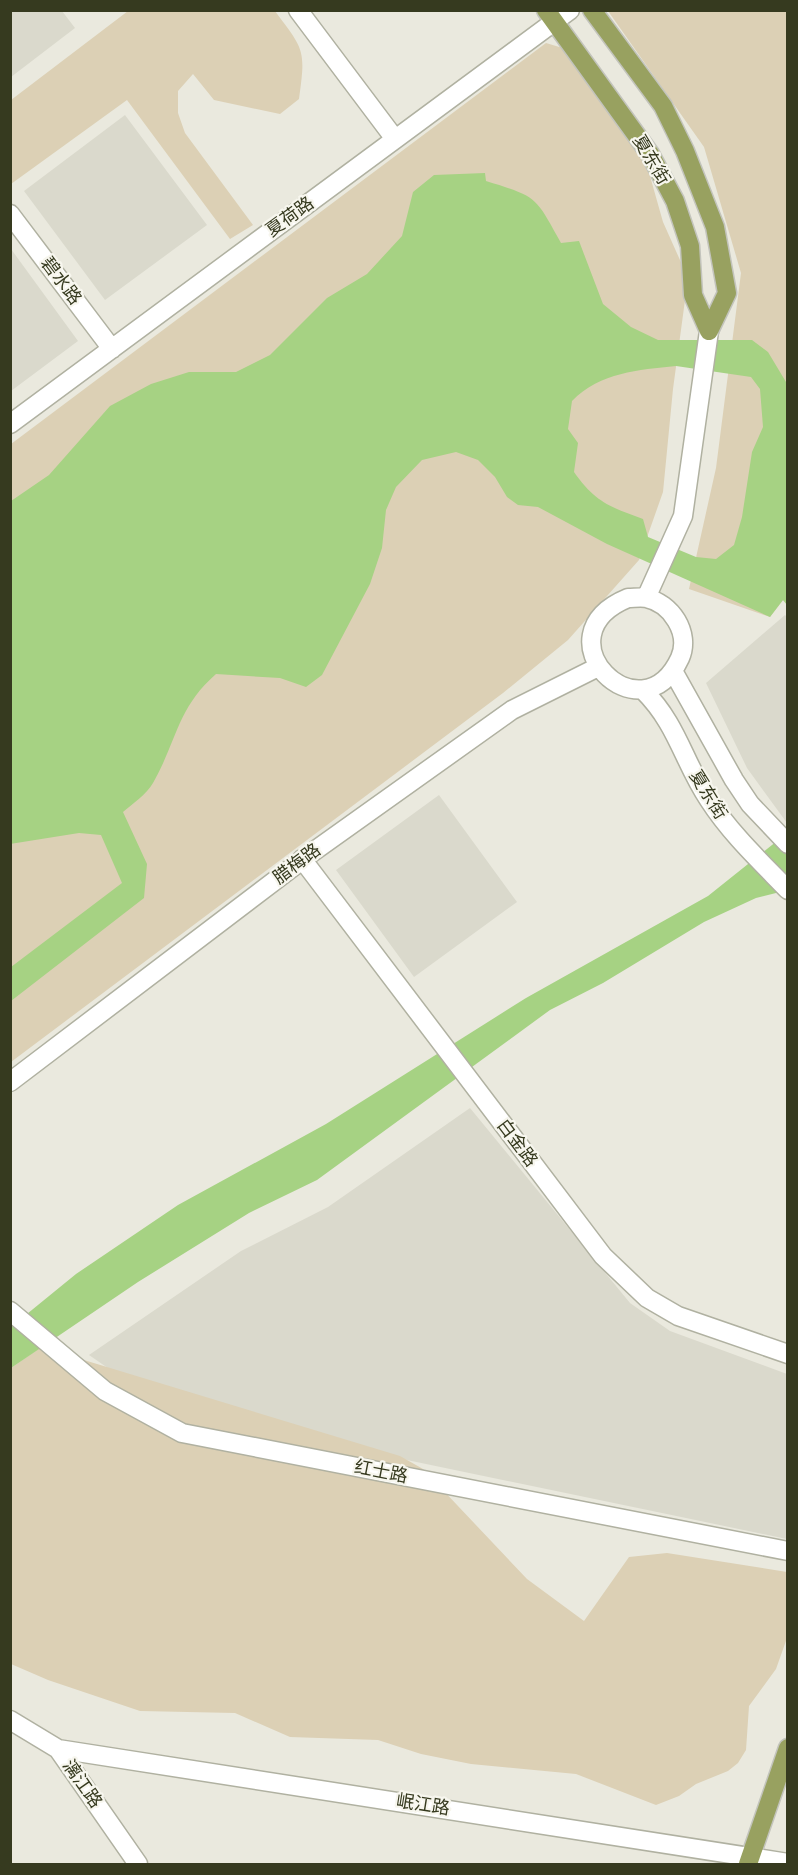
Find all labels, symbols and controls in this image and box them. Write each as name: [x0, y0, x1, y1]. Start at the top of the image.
street label: 夏东街: [626, 130, 676, 190]
street label: 夏荷路: [261, 191, 319, 243]
street label: 碧水路: [35, 252, 87, 310]
street label: 夏东街: [683, 765, 733, 825]
street label: 腊梅路: [268, 838, 326, 890]
street label: 白金路: [491, 1114, 543, 1172]
street label: 红士路: [352, 1455, 410, 1489]
street label: 漓江路: [56, 1755, 108, 1813]
street label: 岷江路: [394, 1788, 452, 1822]

